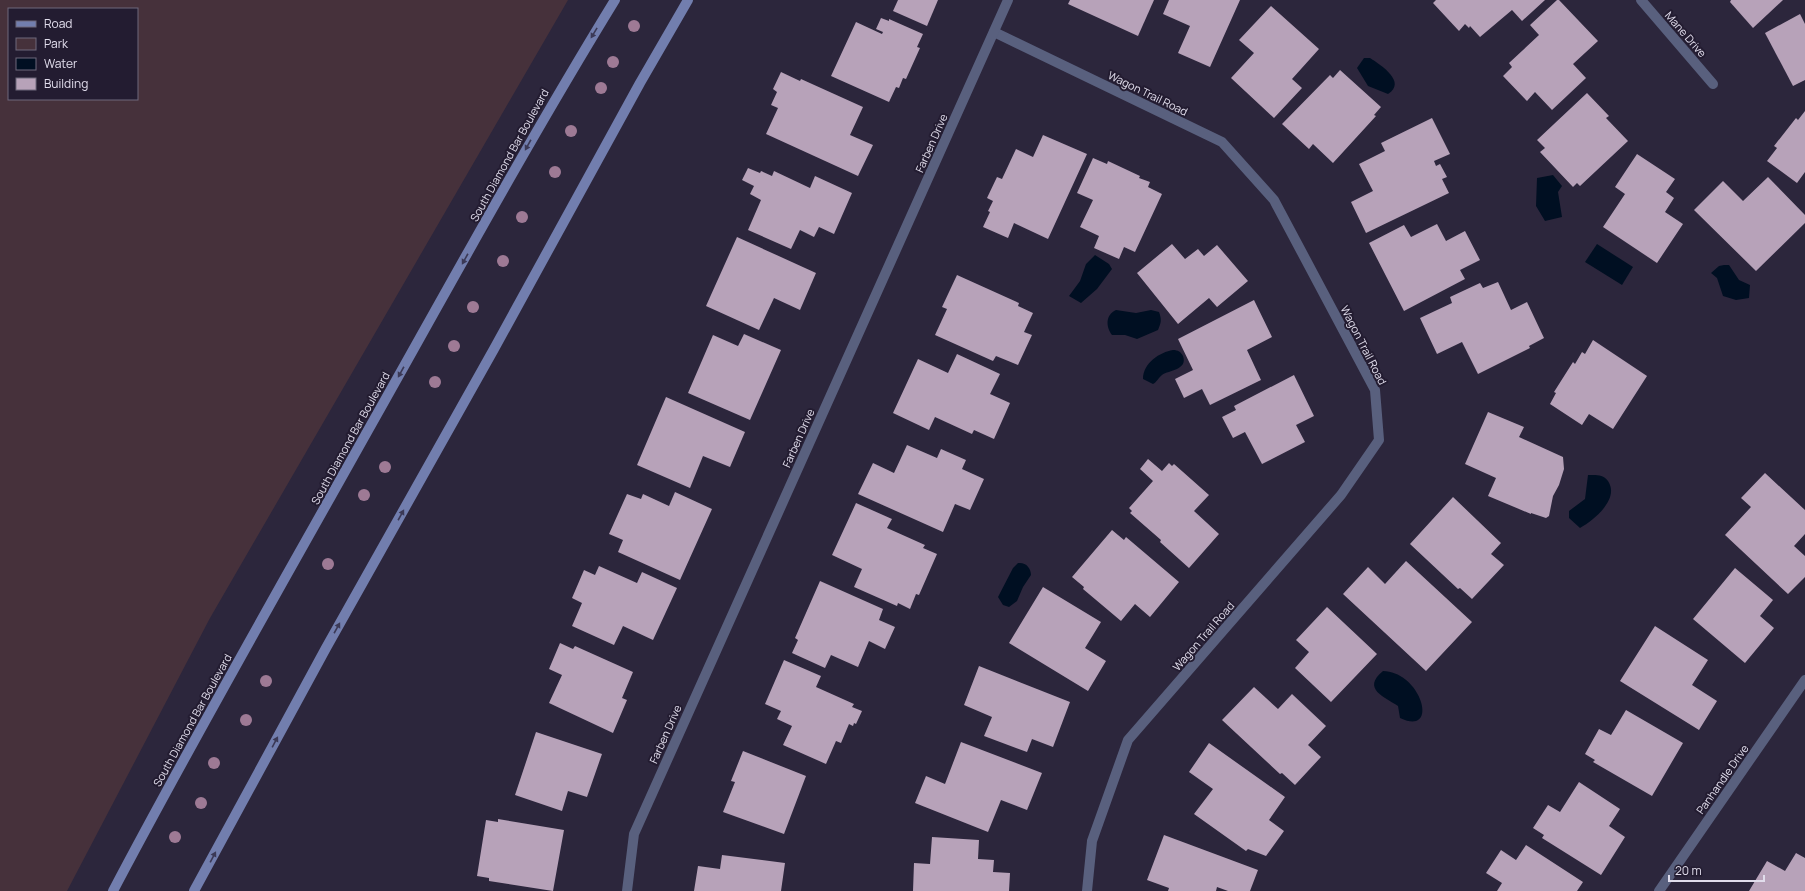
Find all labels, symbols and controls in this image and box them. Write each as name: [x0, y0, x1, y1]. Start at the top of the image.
legend: [8, 8, 138, 100]
street label: Mane Drive: [1662, 8, 1710, 61]
text: Road: [44, 15, 72, 32]
one-way arrow: [591, 27, 598, 39]
text: Park: [44, 35, 69, 52]
text: Water: [44, 55, 78, 72]
street label: Wagon Trail Road: [1106, 67, 1190, 119]
text: Building: [44, 75, 88, 92]
street label: South Diamond Bar Boulevard: [466, 86, 552, 224]
street label: Farben Drive: [911, 111, 951, 175]
one-way arrow: [525, 139, 532, 151]
one-way arrow: [461, 253, 468, 265]
street label: Wagon Trail Road: [1338, 303, 1390, 387]
one-way arrow: [398, 366, 404, 378]
street label: South Diamond Bar Boulevard: [307, 369, 393, 507]
street label: Farben Drive: [778, 406, 818, 470]
one-way arrow: [397, 509, 404, 521]
street label: Wagon Trail Road: [1169, 598, 1237, 674]
one-way arrow: [334, 622, 341, 634]
street label: South Diamond Bar Boulevard: [149, 651, 235, 789]
street label: Farben Drive: [645, 702, 685, 766]
one-way arrow: [271, 737, 278, 748]
street label: Panhandle Drive: [1692, 741, 1752, 817]
one-way arrow: [210, 851, 216, 863]
scale bar: [1669, 857, 1764, 883]
text: 20 m: [1675, 862, 1702, 879]

